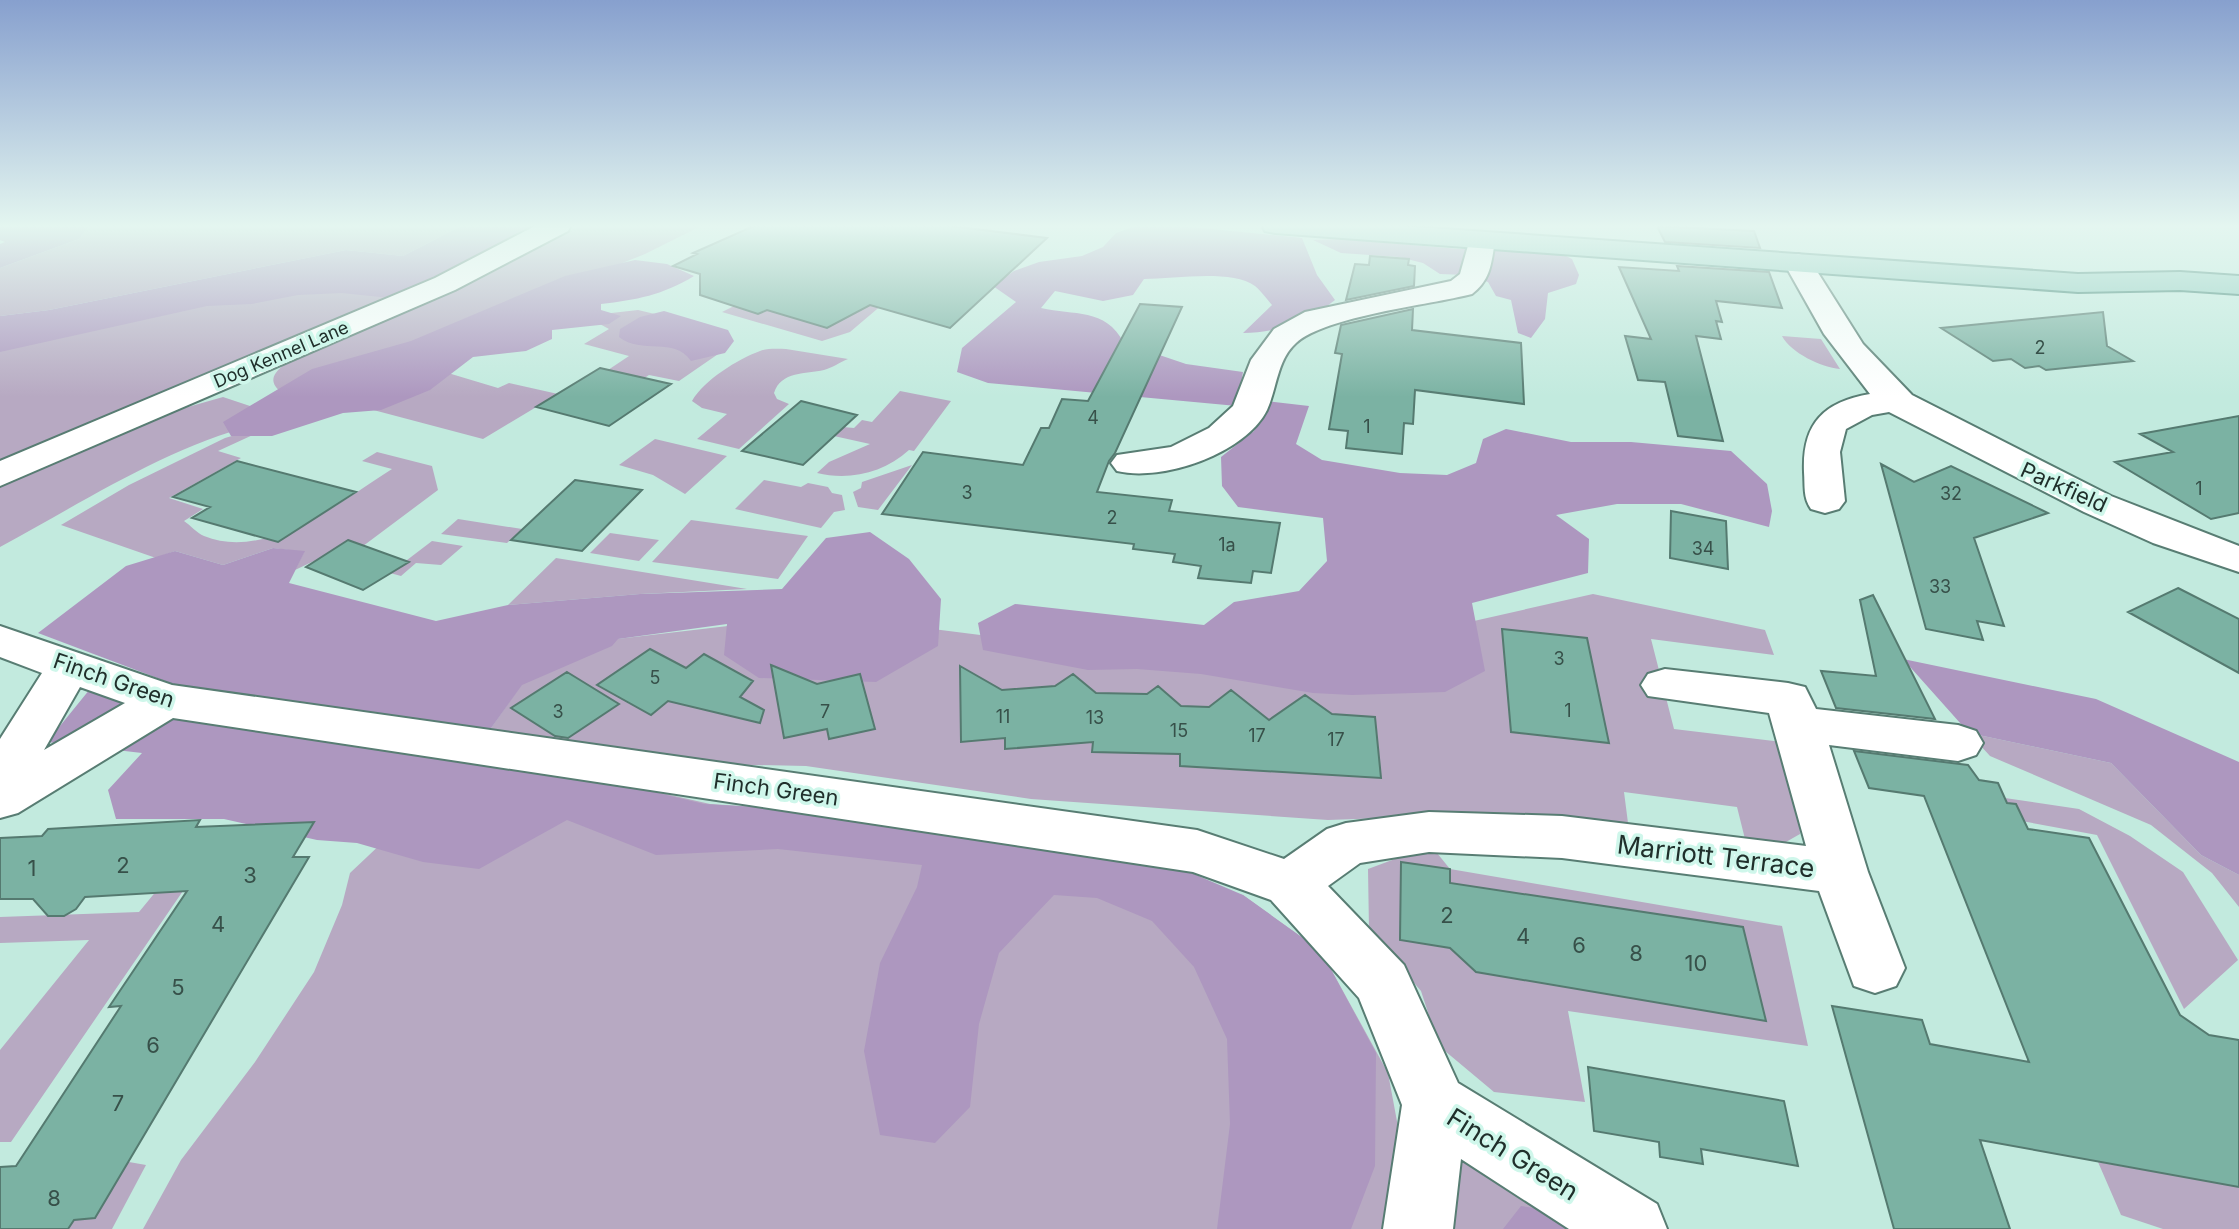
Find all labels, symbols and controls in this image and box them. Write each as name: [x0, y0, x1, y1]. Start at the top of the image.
street label: Dog Kennel Lane: [210, 316, 352, 392]
house number: 2: [2035, 337, 2045, 358]
house number: 4: [1087, 407, 1099, 428]
house number: 1: [1363, 416, 1371, 437]
street label: Parkfield: [2017, 456, 2111, 518]
house number: 1: [2195, 478, 2203, 499]
house number: 3: [961, 482, 973, 503]
house number: 32: [1940, 483, 1962, 504]
house number: 2: [1107, 507, 1117, 528]
house number: 1a: [1218, 534, 1236, 555]
house number: 34: [1692, 538, 1714, 559]
house number: 33: [1929, 576, 1951, 597]
street label: Finch Green: [50, 647, 178, 713]
house number: 3: [1553, 648, 1565, 669]
house number: 5: [650, 667, 660, 688]
house number: 1: [1564, 700, 1572, 721]
house number: 3: [552, 701, 564, 722]
house number: 7: [820, 701, 830, 722]
house number: 11: [996, 706, 1010, 727]
house number: 13: [1086, 707, 1104, 728]
house number: 15: [1170, 720, 1188, 741]
house number: 17: [1248, 725, 1266, 746]
house number: 17: [1327, 729, 1345, 750]
street label: Finch Green: [712, 767, 840, 811]
street label: Marriott Terrace: [1616, 829, 1816, 883]
house number: 2: [116, 852, 130, 878]
house number: 1: [28, 855, 36, 881]
house number: 3: [243, 862, 257, 888]
house number: 2: [1440, 902, 1454, 928]
house number: 4: [211, 911, 225, 937]
house number: 4: [1516, 923, 1530, 949]
house number: 6: [1572, 932, 1586, 958]
house number: 8: [1629, 940, 1643, 966]
house number: 10: [1685, 950, 1707, 976]
house number: 5: [171, 974, 185, 1000]
house number: 6: [146, 1032, 160, 1058]
house number: 7: [112, 1090, 124, 1116]
street label: Finch Green: [1442, 1101, 1584, 1207]
house number: 8: [47, 1185, 61, 1211]

